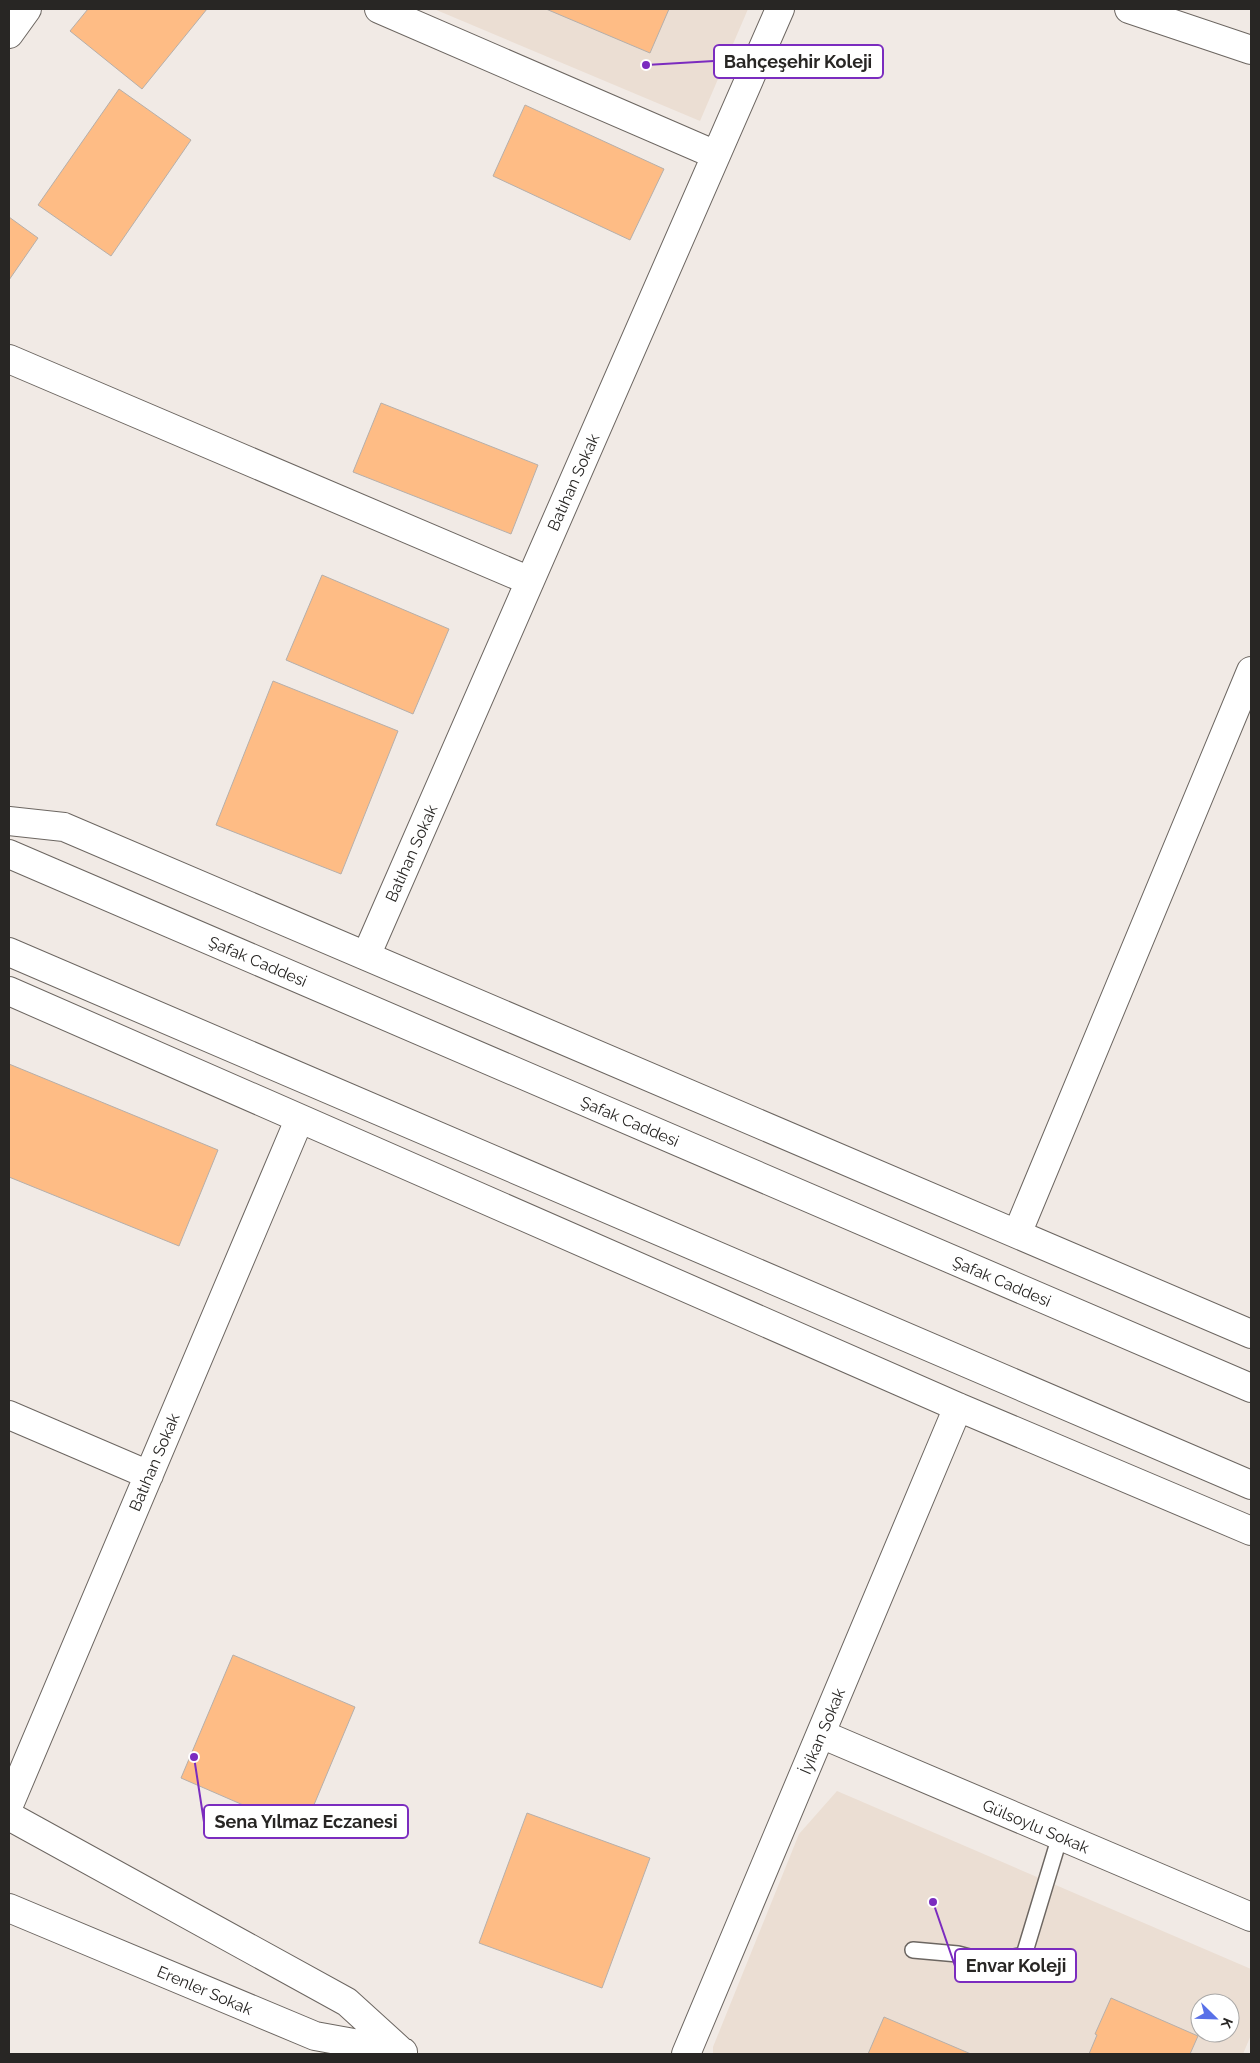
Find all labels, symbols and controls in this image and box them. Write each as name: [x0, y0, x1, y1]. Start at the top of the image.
callout: Bahçeşehir Koleji: [714, 45, 883, 78]
text: Bahçeşehir Koleji: [724, 51, 872, 72]
street label: Batıhan Sokak: [544, 430, 604, 534]
street label: Batıhan Sokak: [382, 801, 442, 905]
street label: Şafak Caddesi: [206, 932, 310, 991]
street label: Şafak Caddesi: [578, 1092, 682, 1151]
street label: Şafak Caddesi: [950, 1252, 1054, 1311]
street label: Batıhan Sokak: [125, 1410, 184, 1514]
street label: İyikan Sokak: [795, 1684, 849, 1777]
street label: Gülsoylu Sokak: [980, 1795, 1092, 1858]
callout: Sena Yılmaz Eczanesi: [204, 1805, 408, 1838]
text: Sena Yılmaz Eczanesi: [214, 1811, 398, 1832]
callout: Envar Koleji: [955, 1949, 1076, 1982]
text: Envar Koleji: [966, 1955, 1066, 1976]
street label: Erenler Sokak: [154, 1962, 256, 2019]
north arrow: [1190, 1993, 1240, 2043]
text: K: [1218, 2016, 1236, 2031]

